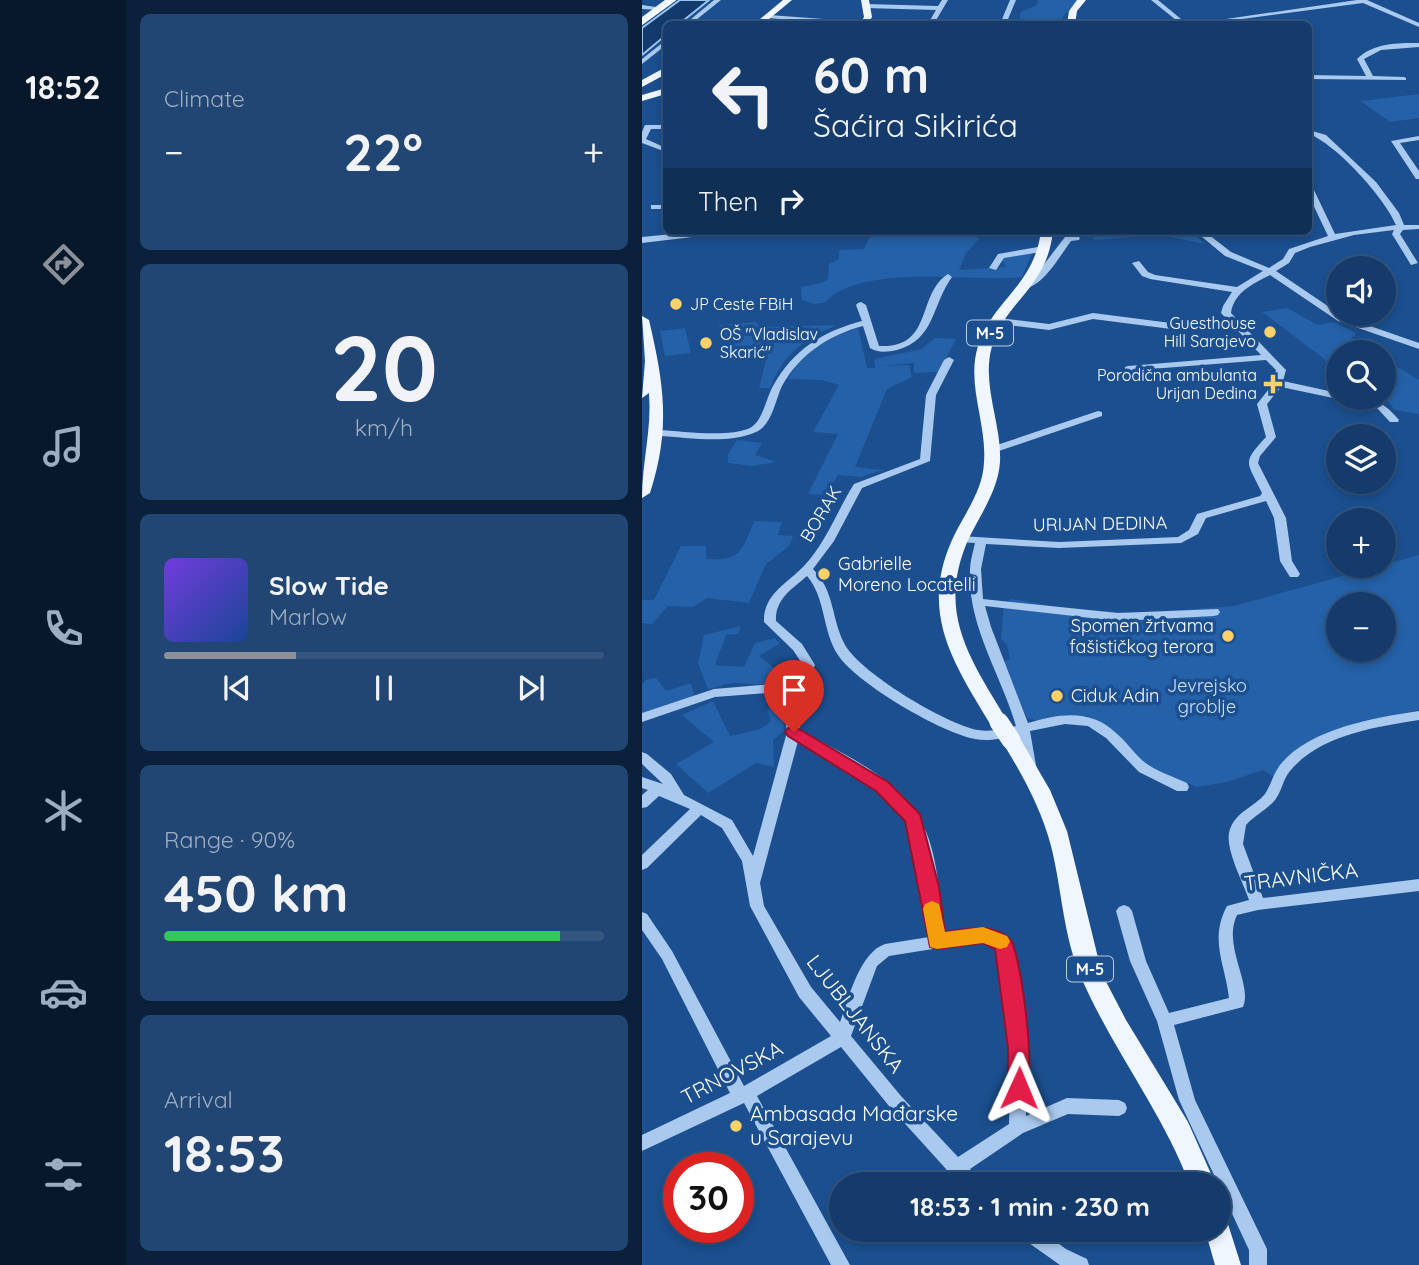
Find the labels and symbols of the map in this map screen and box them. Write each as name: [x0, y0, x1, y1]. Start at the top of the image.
place label: JP Ceste FBiH: [690, 294, 793, 314]
marker: JP Ceste FBiH: [668, 296, 684, 312]
place label: Guesthouse Hill Sarajevo: [1164, 313, 1256, 351]
road number: M-5: [967, 320, 1013, 346]
place label: OŠ "Vladislav Skarić": [720, 324, 818, 362]
marker: Guesthouse Hill Sarajevo: [1262, 324, 1278, 340]
marker: OŠ "Vladislav Skarić": [698, 335, 714, 351]
place label: Porodična ambulanta Urijan Dedina: [1097, 365, 1257, 403]
marker: Porodična ambulanta Urijan Dedina: [1263, 374, 1283, 394]
street label: BORAK: [795, 482, 846, 546]
street label: URIJAN DEDINA: [1033, 511, 1168, 536]
place label: Gabrielle Moreno Locatelli: [838, 552, 976, 596]
marker: Gabrielle Moreno Locatelli: [816, 566, 832, 582]
place label: Spomen žrtvama fašističkog terora: [1069, 614, 1214, 658]
marker: Spomen žrtvama fašističkog terora: [1220, 628, 1236, 644]
pin: [764, 660, 824, 732]
park label: Jevrejsko groblje: [1167, 674, 1247, 718]
place label: Ciduk Adin: [1071, 684, 1159, 707]
marker: Ciduk Adin: [1049, 688, 1065, 704]
street label: TRAVNIČKA: [1243, 856, 1359, 896]
street label: LJUBLJANSKA: [801, 949, 910, 1078]
road number: M-5: [1067, 956, 1113, 981]
street label: TRNOVSKA: [676, 1035, 787, 1110]
position arrow: [982, 1051, 1056, 1125]
place label: Ambasada Mađarske u Sarajevu: [750, 1100, 958, 1150]
marker: Ambasada Mađarske u Sarajevu: [728, 1118, 744, 1134]
speed limit sign: 30: [663, 1152, 754, 1243]

